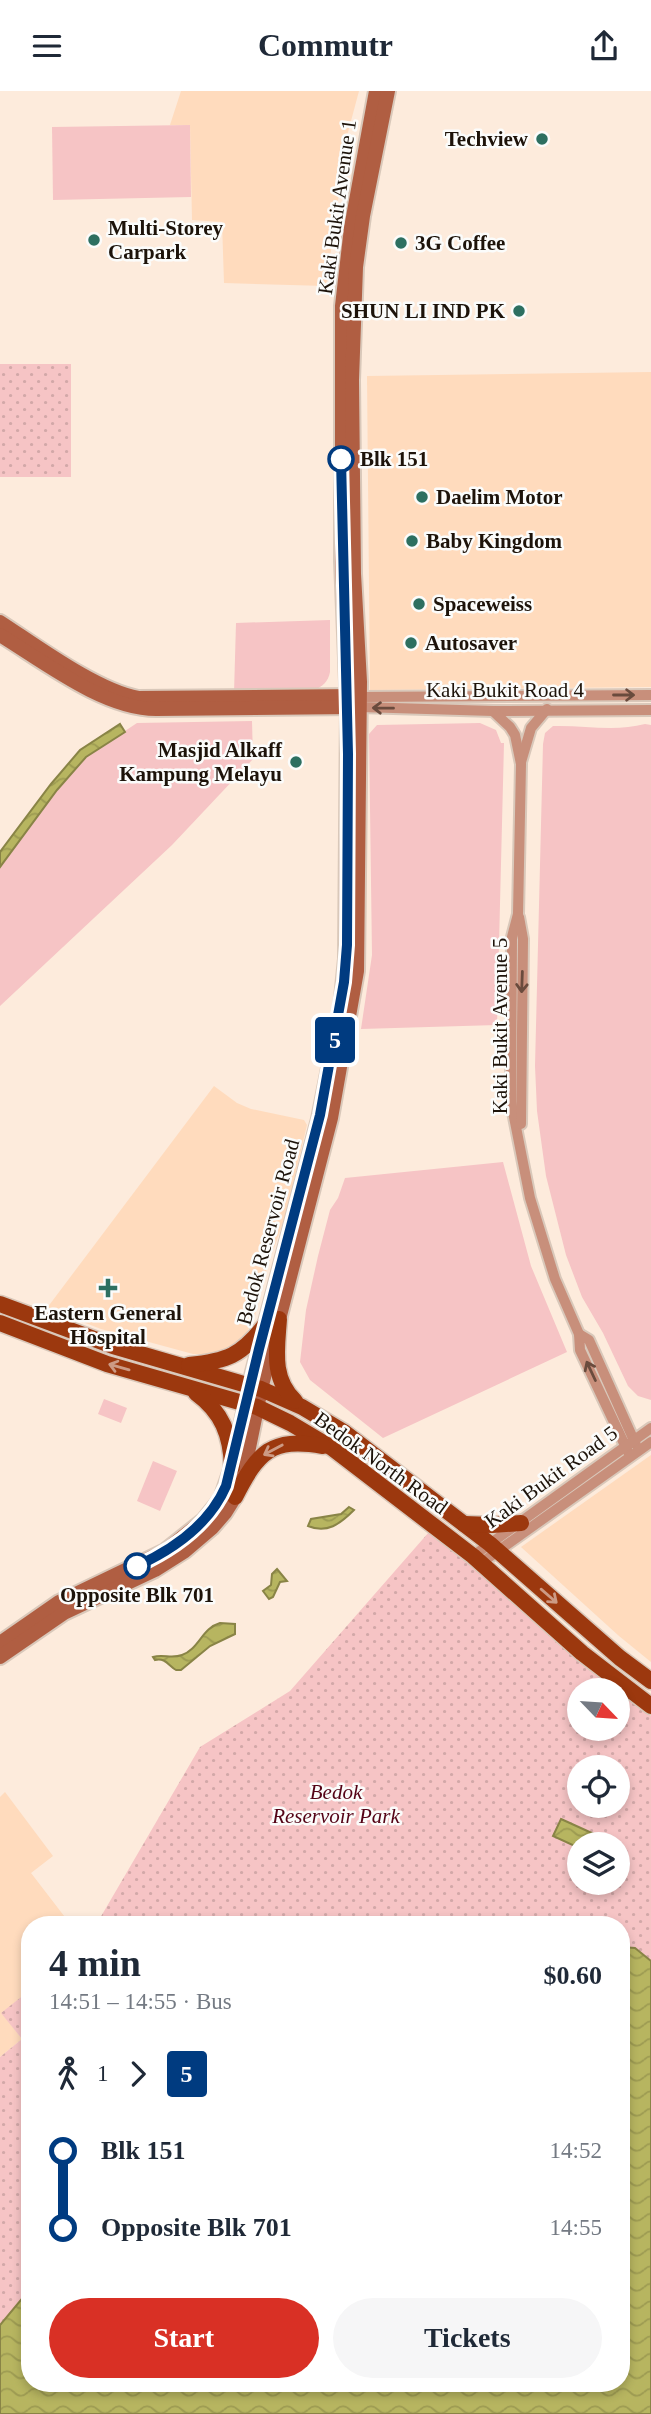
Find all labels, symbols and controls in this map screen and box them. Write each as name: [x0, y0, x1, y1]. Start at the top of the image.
icon: menu: [28, 27, 66, 65]
text: Commutr: [258, 27, 393, 63]
icon: share: [585, 27, 623, 65]
street label: Kaki Bukit Avenue 1: [313, 118, 361, 296]
place label: Techview: [445, 127, 529, 151]
marker: Techview: [534, 131, 550, 147]
place label: Multi-Storey Carpark: [108, 216, 224, 264]
place label: 3G Coffee: [415, 231, 505, 255]
marker: Multi-Storey Carpark: [86, 232, 102, 248]
marker: 3G Coffee: [393, 235, 409, 251]
place label: SHUN LI IND PK: [341, 299, 506, 323]
marker: SHUN LI IND PK: [511, 303, 527, 319]
marker: Blk 151: [328, 446, 354, 472]
place label: Blk 151: [360, 447, 428, 471]
place label: Daelim Motor: [436, 485, 563, 509]
marker: Daelim Motor: [414, 489, 430, 505]
place label: Baby Kingdom: [426, 529, 562, 553]
marker: Baby Kingdom: [404, 533, 420, 549]
place label: Spaceweiss: [433, 592, 532, 616]
marker: Spaceweiss: [411, 596, 427, 612]
place label: Autosaver: [425, 631, 517, 655]
marker: Autosaver: [403, 635, 419, 651]
street label: Kaki Bukit Road 4: [426, 678, 585, 702]
one-way arrow: [612, 688, 635, 702]
one-way arrow: [372, 701, 395, 715]
place label: Masjid Alkaff Kampung Melayu: [119, 738, 283, 786]
marker: Masjid Alkaff Kampung Melayu: [288, 754, 304, 770]
street label: Kaki Bukit Avenue 5: [488, 938, 512, 1114]
one-way arrow: [515, 970, 529, 993]
line badge: 5: [312, 1017, 358, 1063]
text: 5: [329, 1027, 341, 1053]
street label: Bedok Reservoir Road: [232, 1136, 304, 1327]
marker: Eastern General Hospital: [98, 1278, 118, 1298]
place label: Eastern General Hospital: [34, 1301, 182, 1349]
one-way arrow: [109, 1360, 131, 1373]
one-way arrow: [583, 1361, 597, 1382]
street label: Bedok North Road: [310, 1407, 453, 1520]
street label: Kaki Bukit Road 5: [480, 1421, 622, 1533]
one-way arrow: [263, 1444, 284, 1458]
marker: Opposite Blk 701: [124, 1553, 150, 1579]
place label: Opposite Blk 701: [60, 1583, 214, 1607]
one-way arrow: [540, 1588, 558, 1604]
north arrow: [567, 1678, 630, 1741]
map controls: [567, 1678, 630, 1895]
button: locate: [567, 1755, 630, 1818]
park label: Bedok Reservoir Park: [271, 1780, 401, 1828]
button: layers: [567, 1832, 630, 1895]
text: 4 min: [49, 1942, 141, 1984]
text: $0.60: [544, 1961, 602, 1990]
text: 14:51 – 14:55 · Bus: [49, 1989, 232, 2014]
icon: walk: [49, 2055, 87, 2093]
icon: forward: [119, 2055, 157, 2093]
text: 1: [97, 2061, 109, 2086]
text: 5: [181, 2061, 193, 2087]
text: Blk 151: [101, 2136, 186, 2165]
text: 14:52: [550, 2138, 602, 2163]
text: Opposite Blk 701: [101, 2213, 292, 2242]
text: 14:55: [550, 2215, 602, 2240]
button: Start: [49, 2298, 319, 2378]
button: Tickets: [333, 2298, 602, 2378]

